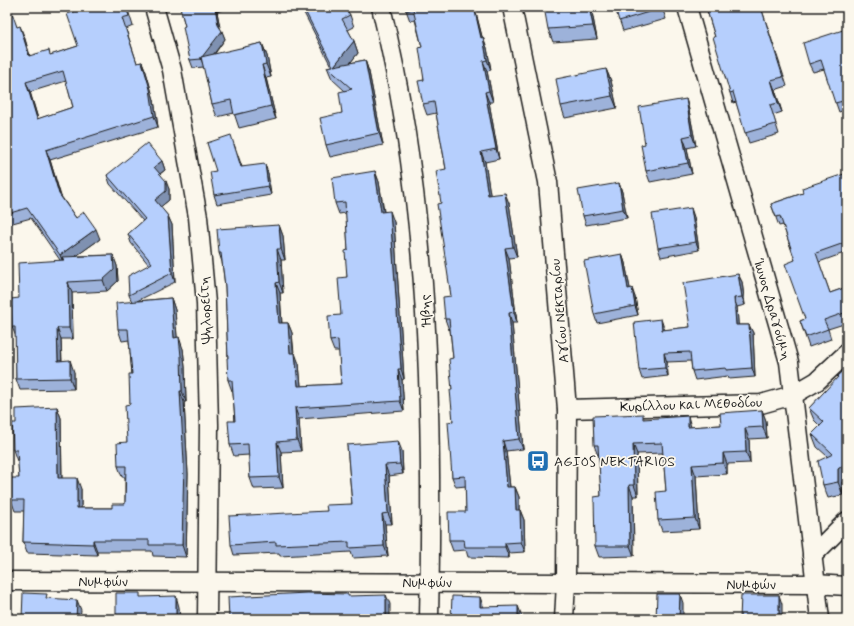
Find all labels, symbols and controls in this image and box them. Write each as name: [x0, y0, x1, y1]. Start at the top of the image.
street label: Ίωνος Δραγούμη: [749, 256, 795, 362]
street label: Αγίου Νεκταρίου: [546, 258, 574, 364]
street label: Ψηλορείτη: [195, 276, 217, 345]
street label: Ήβης: [416, 294, 436, 328]
street label: Κυρίλλου και Μεθοδίου: [620, 394, 762, 416]
bus stop icon: AGIOS NEKTARIOS: [525, 448, 551, 474]
place label: AGIOS NEKTARIOS: [554, 453, 675, 471]
street label: Νυμφών: [78, 573, 128, 591]
street label: Νυμφών: [402, 574, 452, 592]
street label: Νυμφών: [726, 576, 776, 594]

